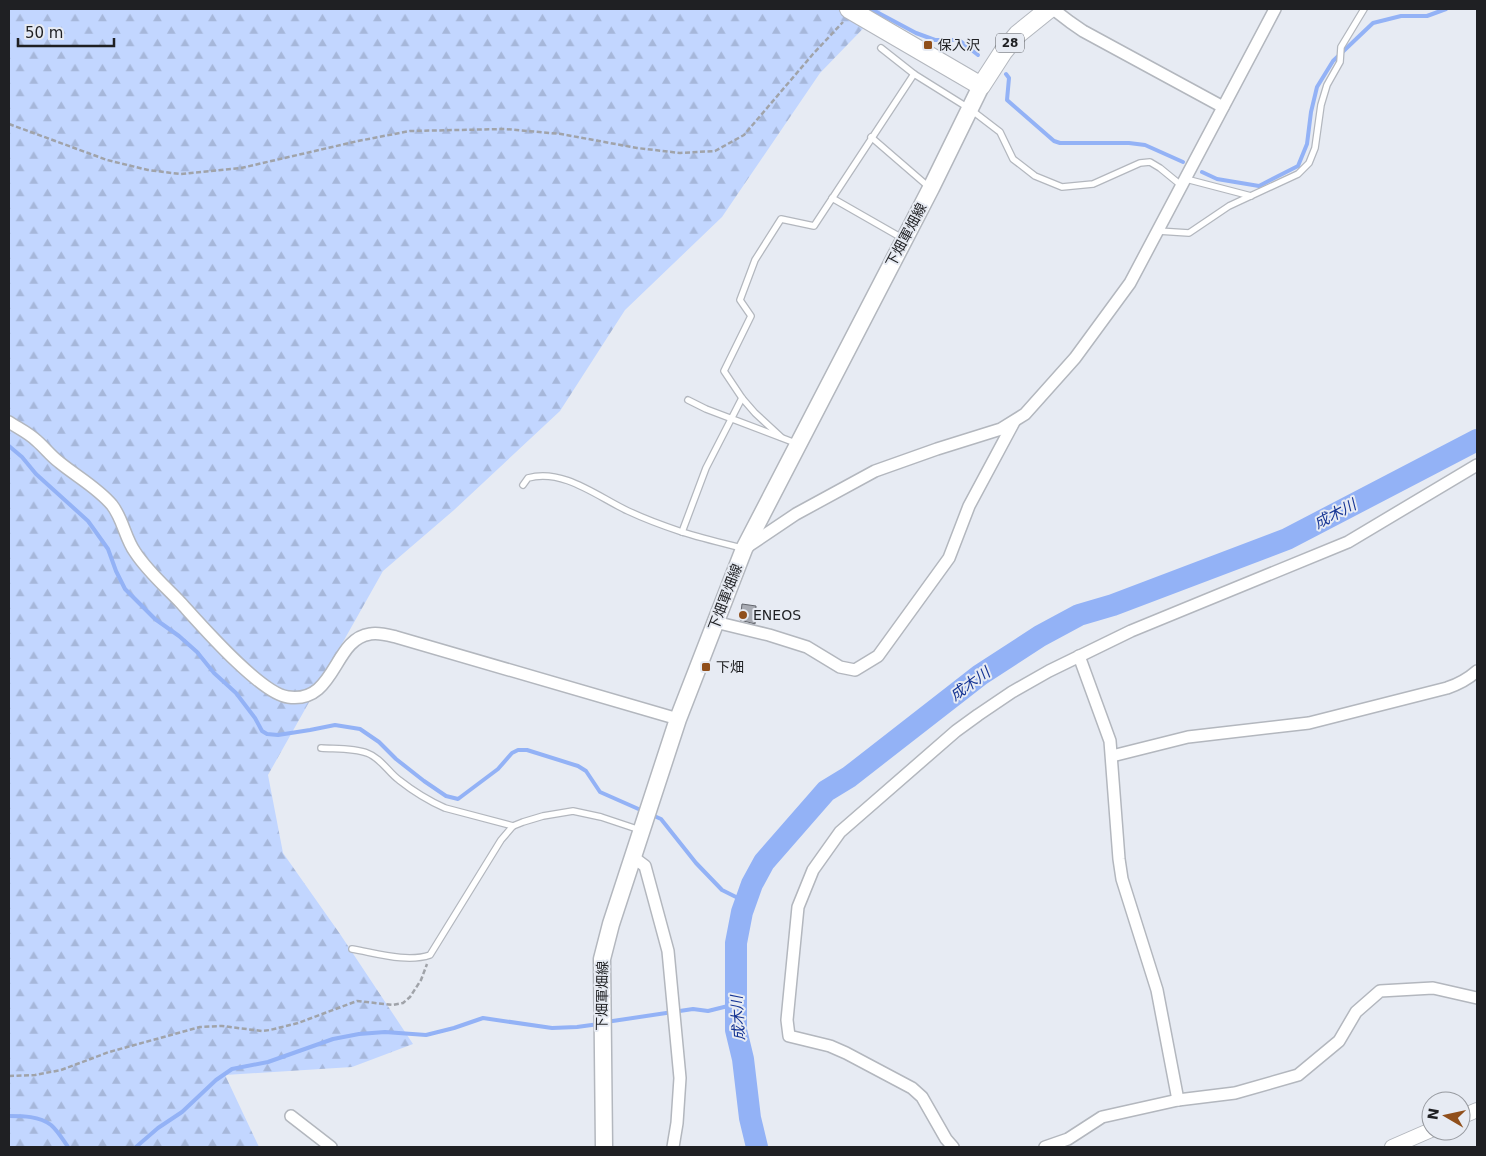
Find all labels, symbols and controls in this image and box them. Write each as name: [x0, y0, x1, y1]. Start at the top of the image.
scale bar: [18, 15, 114, 47]
text: 50 m: [25, 24, 63, 42]
road number: 28: [996, 34, 1024, 52]
place label: 保入沢: [938, 37, 980, 53]
marker: 保入沢: [922, 39, 934, 51]
street label: 下畑軍畑線: [883, 200, 929, 270]
water label: 成木川: [1311, 495, 1361, 533]
street label: 下畑軍畑線: [705, 561, 745, 633]
place label: ENEOS: [753, 607, 801, 623]
marker: ENEOS: [737, 609, 749, 621]
place label: 下畑: [716, 659, 744, 675]
marker: 下畑: [700, 661, 712, 673]
water label: 成木川: [947, 662, 995, 705]
street label: 下畑軍畑線: [593, 961, 611, 1031]
water label: 成木川: [728, 993, 748, 1041]
north arrow: [1421, 1091, 1471, 1141]
text: N: [1424, 1107, 1442, 1121]

